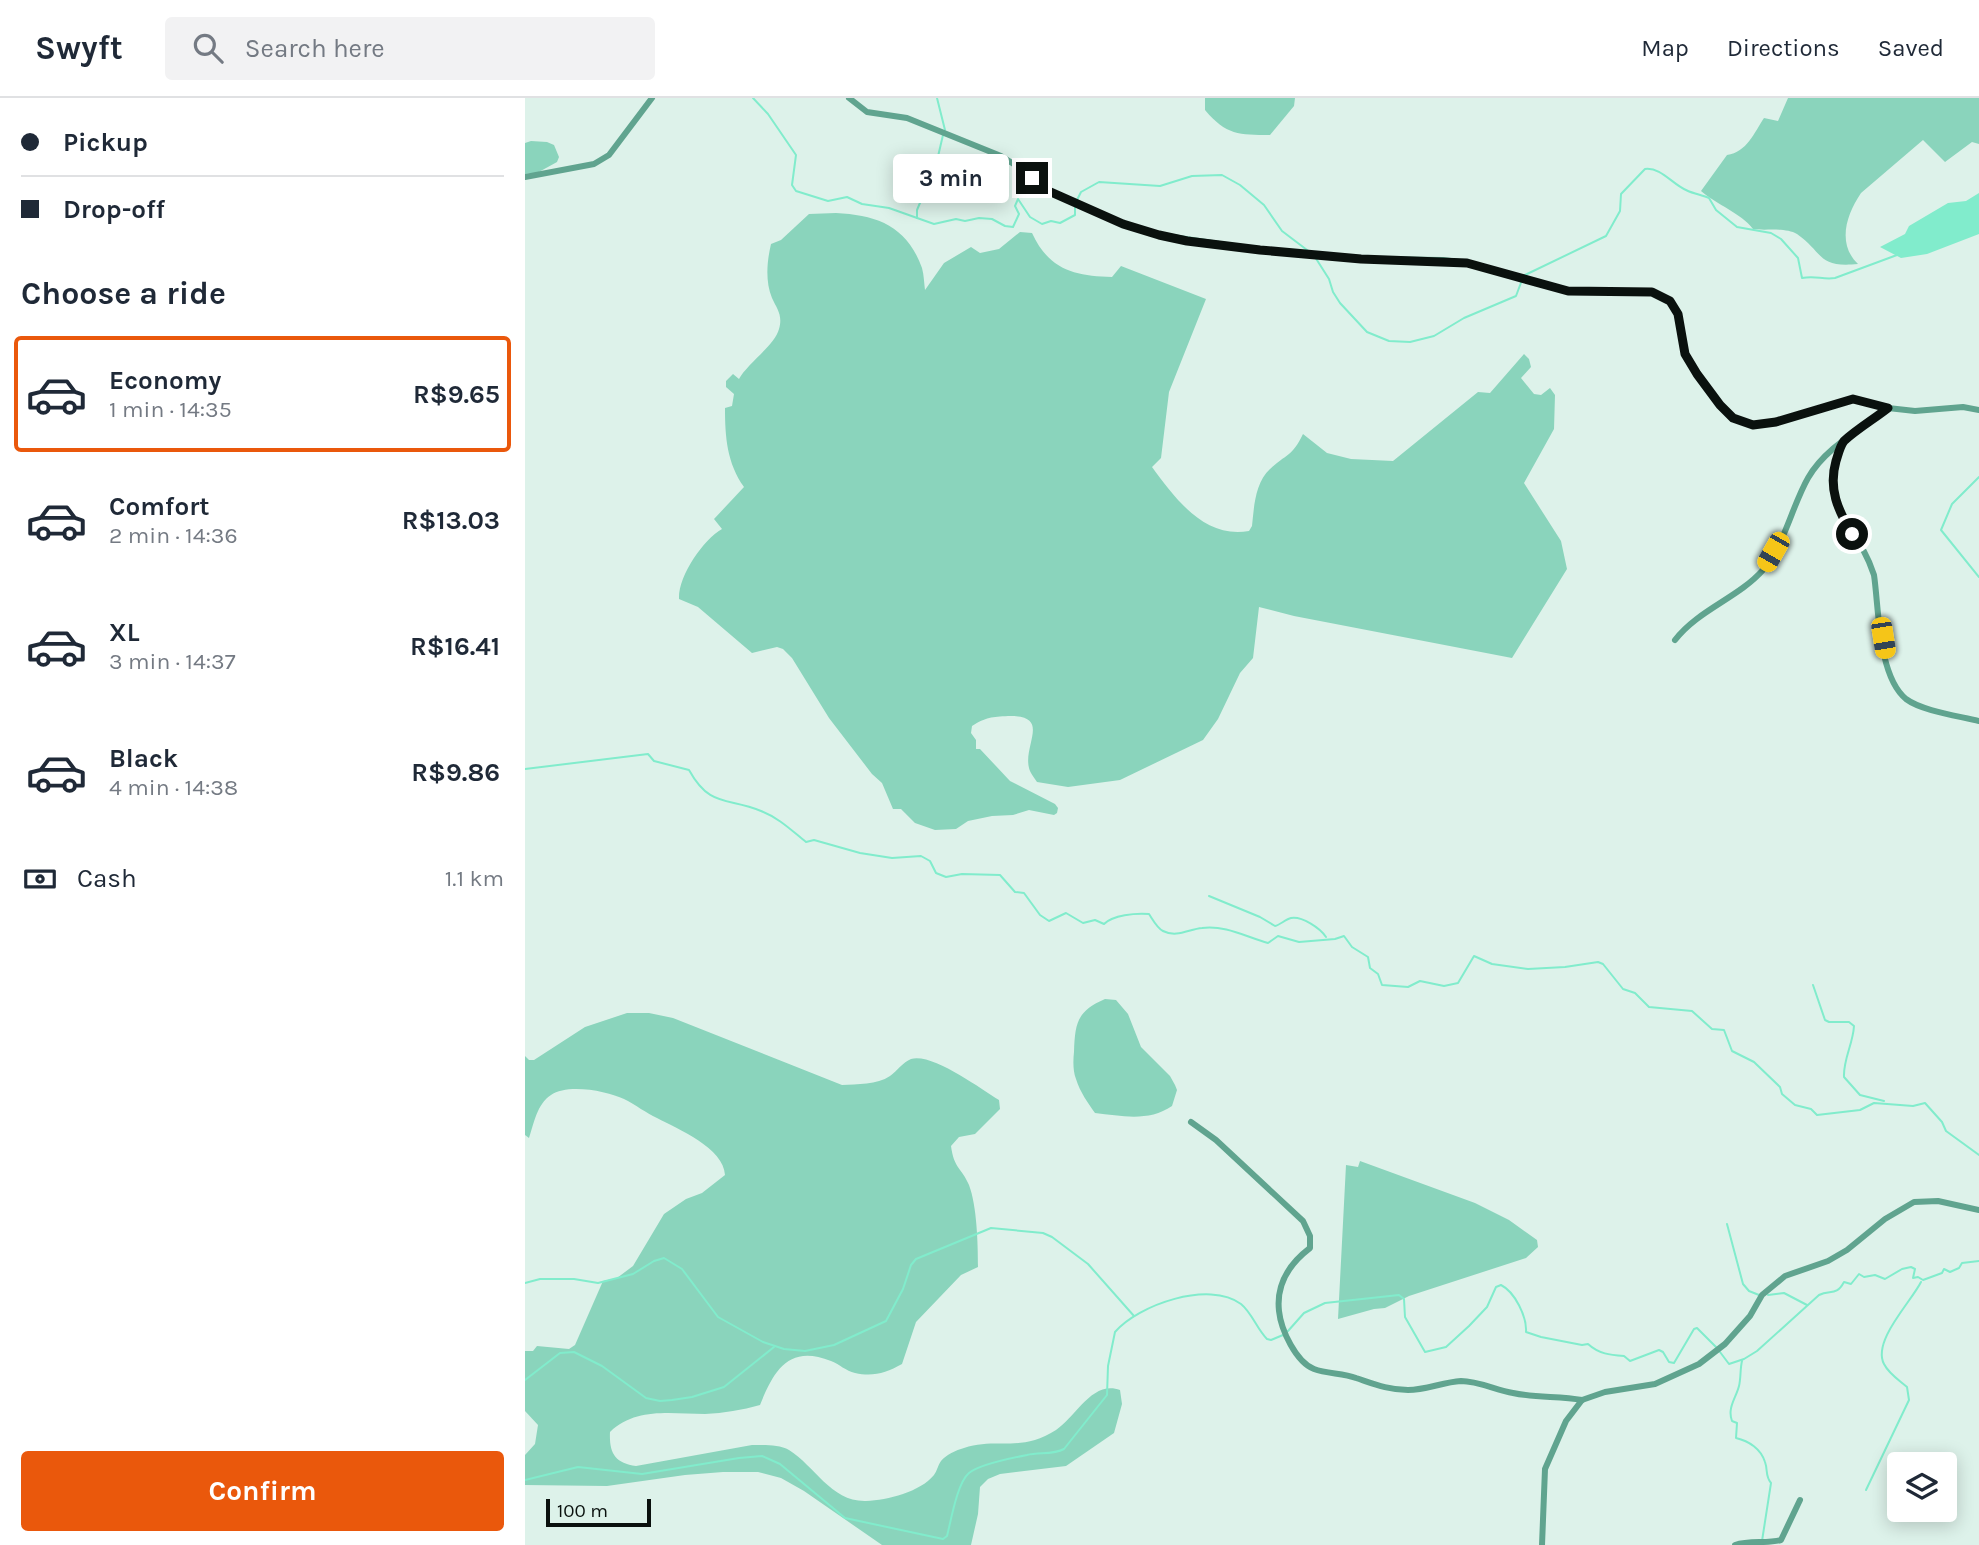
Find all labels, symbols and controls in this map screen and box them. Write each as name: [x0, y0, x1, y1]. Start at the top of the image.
search box: [165, 17, 655, 80]
text: Swyft: [35, 29, 123, 67]
icon: search: [189, 29, 227, 67]
text: Search here: [245, 33, 385, 64]
text: Map: [1641, 34, 1689, 62]
text: Directions: [1727, 34, 1840, 62]
text: Saved: [1878, 34, 1944, 62]
text: Pickup: [63, 127, 148, 158]
callout: 3 min: [892, 154, 1007, 202]
route end: [1016, 162, 1048, 194]
text: 3 min: [919, 165, 983, 192]
text: Drop-off: [63, 194, 165, 225]
text: Choose a ride: [21, 275, 226, 312]
icon: car: [25, 363, 88, 426]
text: Economy: [109, 365, 221, 396]
text: R$9.65: [413, 379, 500, 410]
text: 1 min · 14:35: [109, 396, 232, 423]
icon: car: [25, 489, 88, 552]
text: Comfort: [109, 491, 210, 522]
text: R$13.03: [402, 505, 500, 536]
route start: [1836, 518, 1868, 550]
text: 2 min · 14:36: [109, 522, 238, 549]
car: [1754, 529, 1793, 575]
icon: car: [25, 615, 88, 678]
car: [1870, 616, 1897, 660]
text: XL: [109, 617, 140, 648]
text: R$16.41: [410, 631, 500, 662]
text: 3 min · 14:37: [109, 648, 235, 675]
icon: car: [25, 741, 88, 804]
text: Black: [109, 743, 178, 774]
text: R$9.86: [411, 757, 500, 788]
text: 4 min · 14:38: [109, 774, 238, 801]
icon: cash: [21, 860, 59, 898]
text: Cash: [77, 863, 137, 894]
text: 1.1 km: [445, 865, 504, 892]
button: Confirm: [21, 1451, 504, 1531]
map controls: [1887, 1452, 1957, 1522]
button: layers: [1887, 1452, 1957, 1522]
scale bar: [546, 1496, 651, 1528]
text: 100 m: [557, 1500, 608, 1522]

